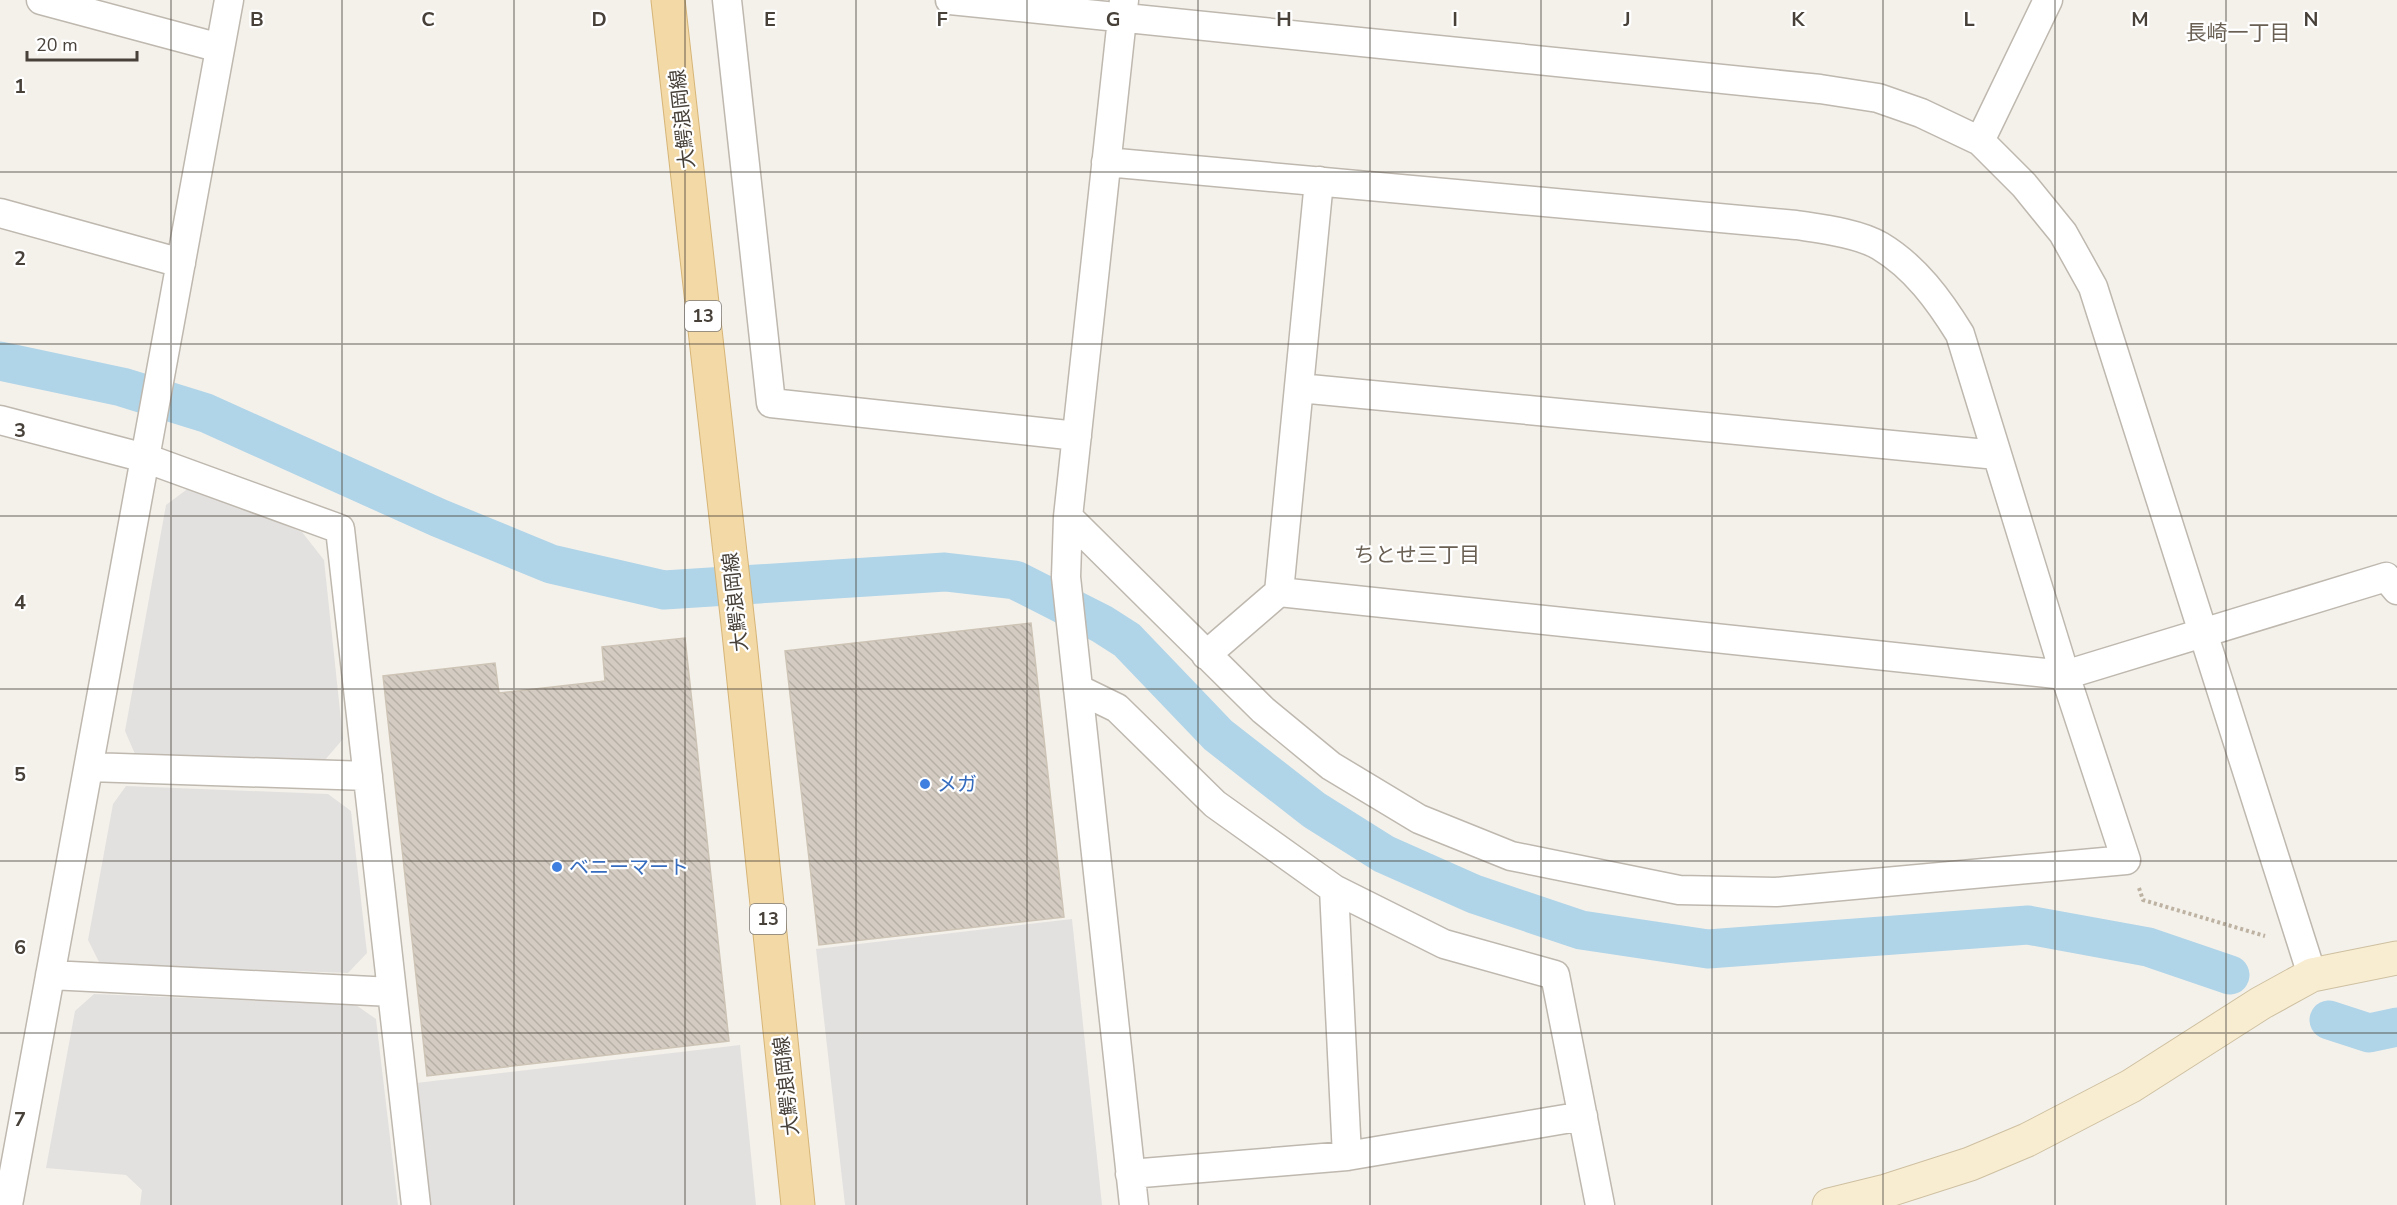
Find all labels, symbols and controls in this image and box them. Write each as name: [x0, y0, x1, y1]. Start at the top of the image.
text: B: [250, 6, 264, 33]
text: C: [421, 6, 435, 33]
text: D: [591, 6, 607, 33]
text: E: [764, 6, 776, 33]
text: F: [936, 6, 948, 33]
text: G: [1106, 6, 1120, 33]
text: H: [1276, 6, 1292, 33]
text: I: [1452, 6, 1458, 33]
text: J: [1622, 6, 1631, 33]
text: K: [1791, 6, 1805, 33]
text: L: [1963, 6, 1975, 33]
text: M: [2131, 6, 2149, 33]
text: N: [2304, 6, 2318, 33]
district label: 長崎一丁目: [2186, 19, 2291, 47]
scale bar: [27, 24, 136, 62]
text: 20 m: [36, 33, 78, 57]
street label: 大鰐浪岡線: [664, 68, 701, 170]
text: 1: [14, 73, 26, 100]
text: 2: [14, 245, 26, 272]
road number: 13: [685, 301, 721, 331]
text: 3: [14, 417, 26, 444]
district label: ちとせ三丁目: [1354, 541, 1480, 569]
street label: 大鰐浪岡線: [717, 551, 754, 653]
text: 4: [14, 589, 26, 616]
text: 5: [14, 761, 26, 788]
place label: メガ: [937, 771, 977, 798]
marker: メガ: [918, 777, 932, 791]
place label: ベニーマート: [569, 854, 689, 881]
marker: ベニーマート: [550, 860, 564, 874]
road number: 13: [750, 904, 786, 934]
text: 6: [14, 934, 26, 961]
street label: 大鰐浪岡線: [768, 1035, 805, 1137]
text: 7: [14, 1106, 26, 1133]

